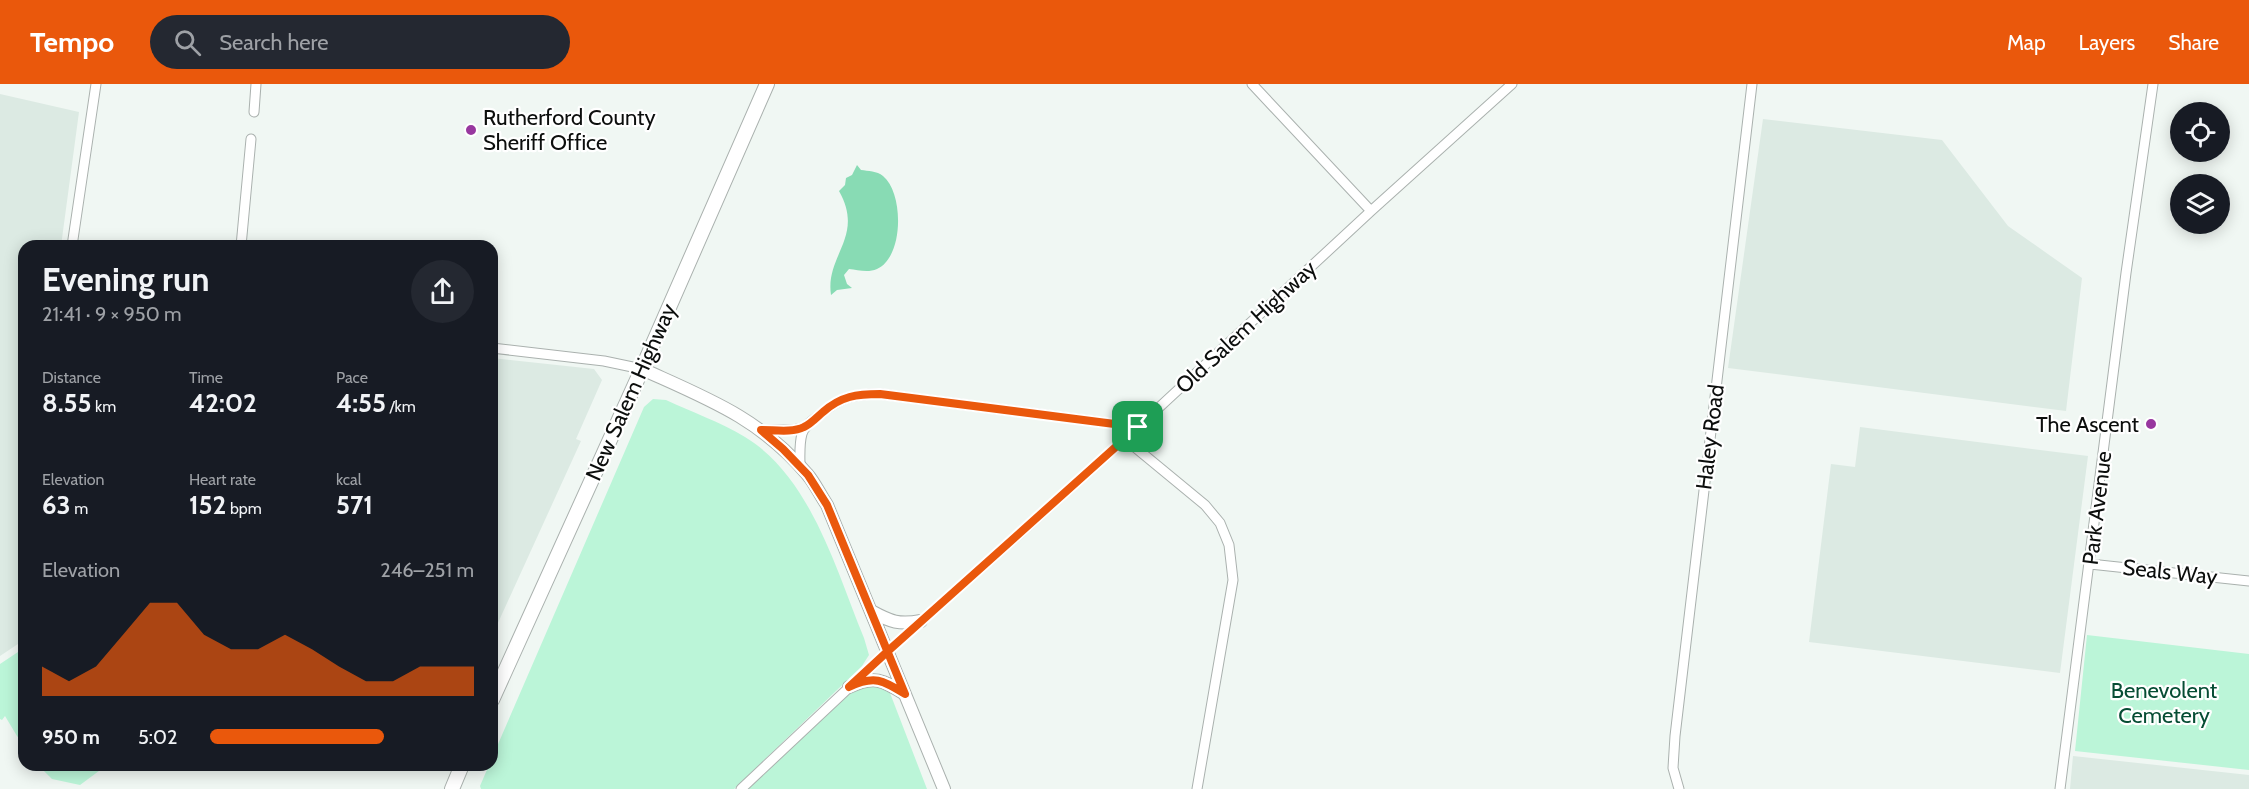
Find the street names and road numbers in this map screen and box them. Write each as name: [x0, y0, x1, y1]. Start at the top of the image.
street label: Old Salem Highway: [1170, 255, 1322, 399]
street label: New Salem Highway: [580, 299, 682, 485]
street label: Haley Road: [1690, 383, 1730, 491]
street label: Park Avenue: [2077, 450, 2117, 566]
street label: Seals Way: [2121, 554, 2219, 590]

